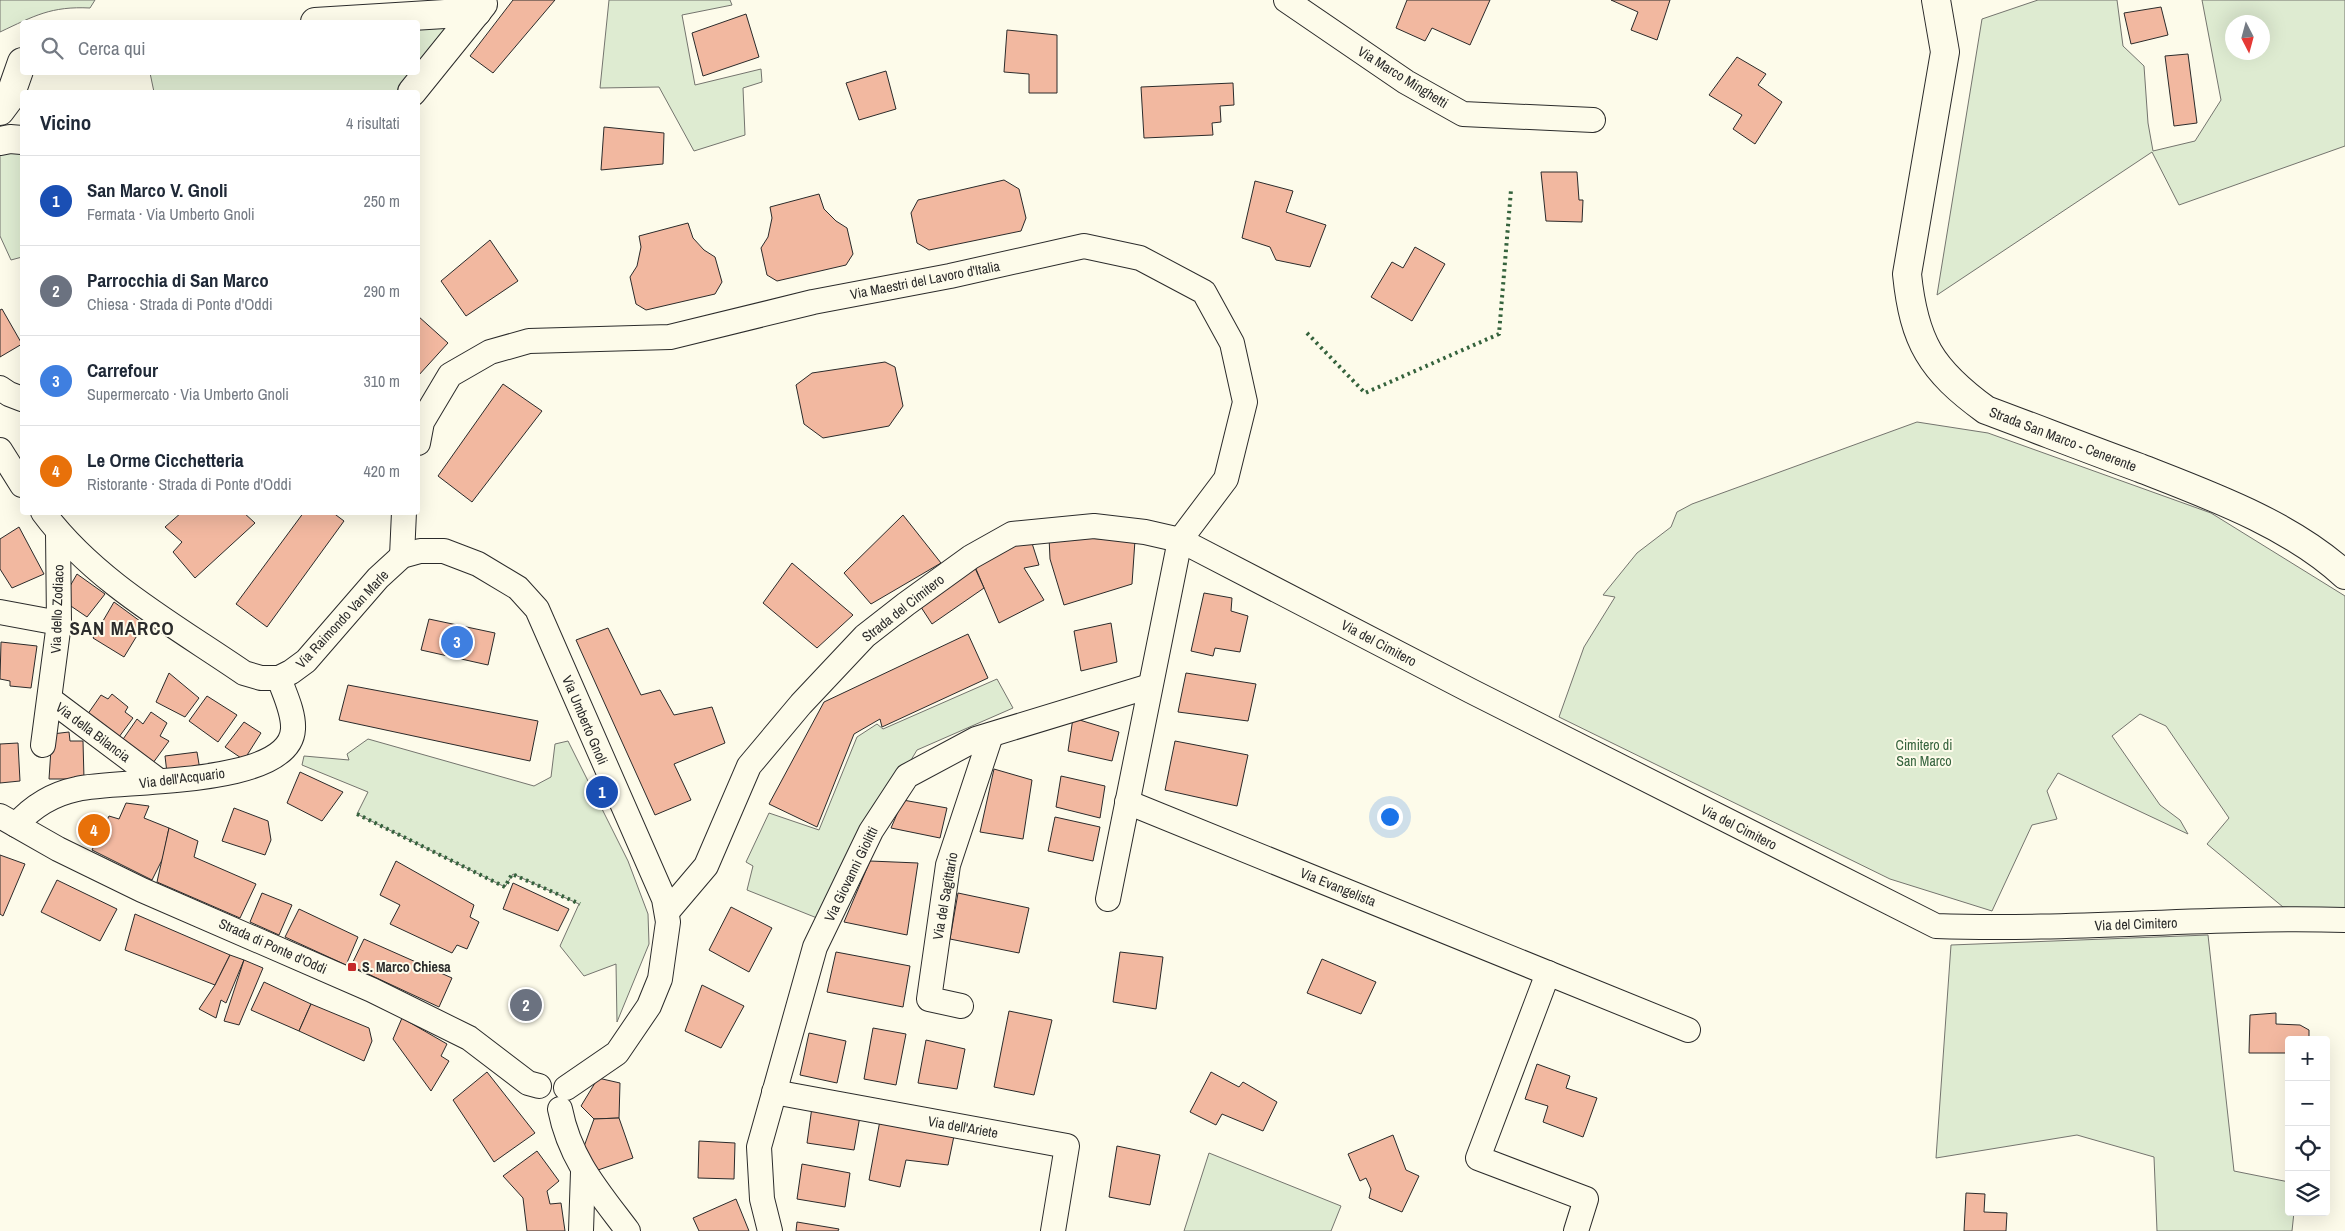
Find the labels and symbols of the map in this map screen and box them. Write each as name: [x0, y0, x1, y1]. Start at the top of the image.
north arrow: [2225, 15, 2270, 60]
street label: Via Marco Minghetti: [1354, 42, 1452, 112]
street label: Via Maestri del Lavoro d'Italia: [849, 257, 1002, 303]
street label: Strada San Marco - Cenerente: [1987, 403, 2139, 475]
street label: Via dello Zodiaco: [46, 564, 68, 654]
street label: Via Raimondo Van Marle: [292, 566, 392, 672]
street label: Strada del Cimitero: [858, 570, 948, 646]
district label: SAN MARCO: [69, 615, 175, 641]
street label: Via del Cimitero: [1338, 616, 1420, 670]
pin: 3: [441, 623, 473, 661]
street label: Via Umberto Gnoli: [558, 673, 612, 767]
street label: Via della Bilancia: [52, 698, 135, 766]
park label: Cimitero di San Marco: [1896, 736, 1952, 770]
street label: Via dell'Acquario: [138, 764, 226, 792]
pin: 1: [586, 773, 618, 811]
street label: Via del Cimitero: [1698, 800, 1780, 854]
your location: [1377, 804, 1403, 830]
pin: 4: [78, 811, 110, 849]
street label: Via Giovanni Giolitti: [820, 823, 882, 925]
street label: Via del Sagittario: [928, 851, 962, 941]
street label: Via Evangelista: [1297, 864, 1379, 911]
street label: Strada di Ponte d'Oddi: [216, 914, 330, 978]
street label: Via del Cimitero: [2094, 914, 2178, 934]
place label: S. Marco Chiesa: [362, 958, 451, 976]
marker: S. Marco Chiesa: [346, 961, 358, 973]
pin: 2: [510, 986, 542, 1024]
street label: Via dell'Ariete: [927, 1112, 999, 1142]

